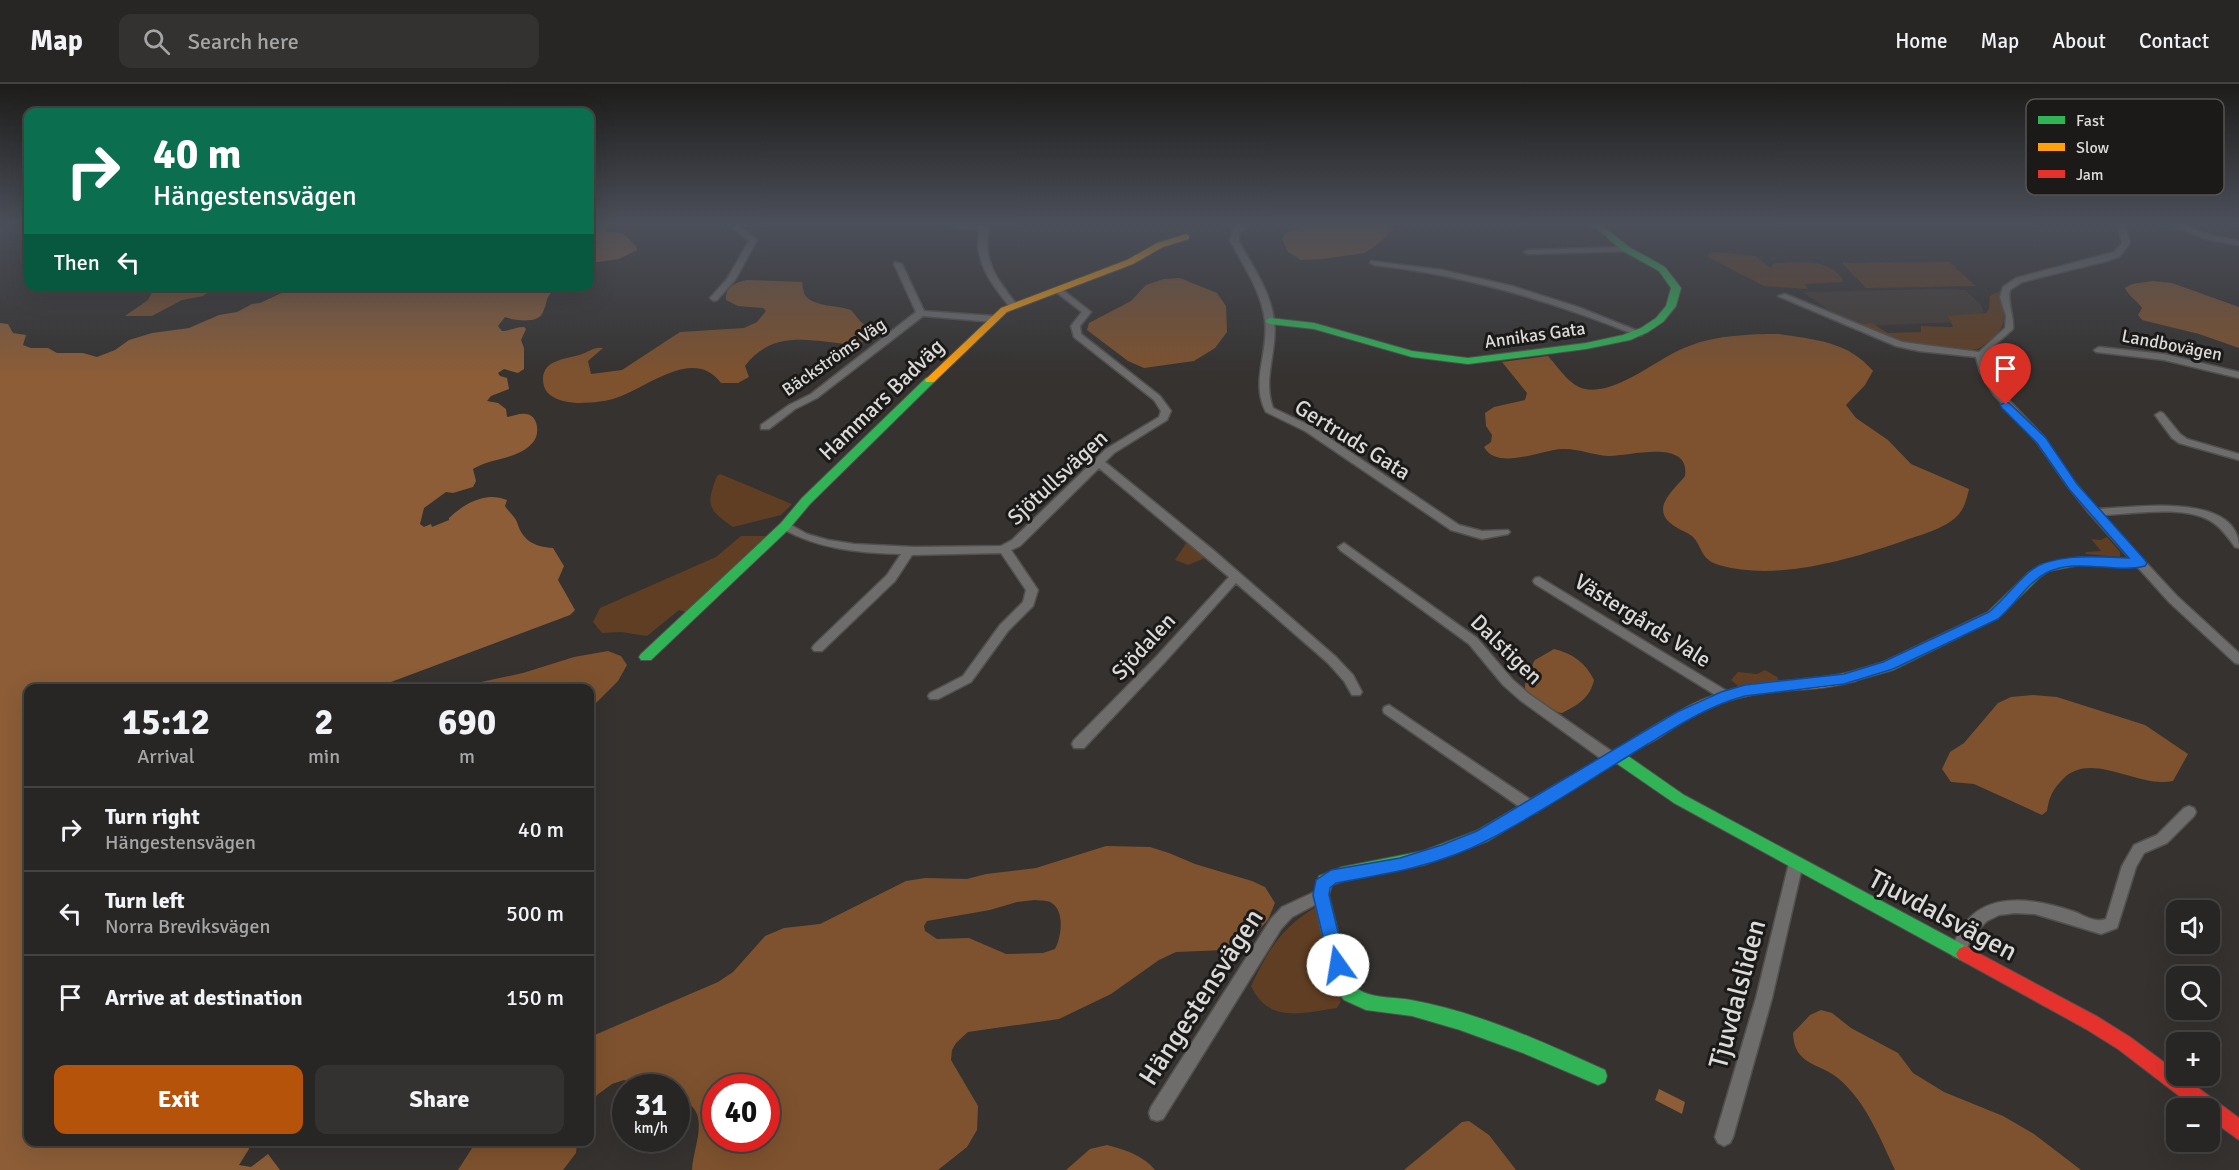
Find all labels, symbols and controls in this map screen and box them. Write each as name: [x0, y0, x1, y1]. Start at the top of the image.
search box: [119, 14, 539, 68]
text: Map: [30, 24, 83, 58]
icon: search: [140, 25, 173, 58]
text: Search here: [188, 28, 299, 55]
text: Home: [1895, 28, 1948, 54]
text: Map: [1981, 28, 2019, 54]
text: About: [2052, 28, 2106, 54]
text: Contact: [2139, 28, 2209, 54]
legend: [2026, 99, 2224, 195]
text: Fast: [2076, 111, 2105, 131]
text: 40 m: [153, 129, 242, 180]
icon: right: [54, 132, 132, 210]
text: Slow: [2076, 138, 2110, 158]
text: Jam: [2076, 165, 2104, 185]
text: Hängestensvägen: [153, 180, 357, 213]
icon: left: [112, 246, 145, 279]
text: Then: [54, 249, 100, 276]
street label: Bäckströms Väg: [778, 313, 890, 401]
street label: Annikas Gata: [1483, 317, 1587, 353]
street label: Landbovägen: [2120, 324, 2224, 366]
street label: Hammars Badväg: [813, 333, 950, 466]
pin: [1980, 343, 2031, 405]
icon: arrive: [1989, 352, 2022, 385]
street label: Gertruds Gata: [1290, 393, 1416, 486]
street label: Sjötullsvägen: [1002, 424, 1113, 531]
street label: Västergårds Vale: [1569, 568, 1716, 673]
street label: Sjödalen: [1106, 607, 1181, 685]
street label: Dalstigen: [1465, 608, 1548, 690]
text: 15:12: [122, 700, 210, 745]
text: 2: [314, 700, 334, 745]
text: 690: [438, 700, 496, 745]
text: Arrival: [137, 744, 195, 769]
text: min: [308, 744, 340, 769]
text: m: [459, 744, 475, 769]
text: Turn right: [105, 803, 200, 830]
icon: right: [54, 813, 87, 846]
text: 40 m: [518, 816, 564, 843]
text: Hängestensvägen: [105, 830, 256, 855]
street label: Tjuvdalsvägen: [1863, 862, 2023, 968]
text: Turn left: [105, 887, 185, 914]
icon: left: [54, 897, 87, 930]
text: 500 m: [506, 900, 564, 927]
map controls: [2166, 900, 2220, 1152]
button: sound: [2166, 900, 2220, 954]
street label: Hängestensvägen: [1132, 903, 1271, 1092]
text: Norra Breviksvägen: [105, 914, 270, 939]
street label: Tjuvdalsliden: [1702, 916, 1773, 1072]
position arrow: [1306, 933, 1370, 997]
button: search: [2166, 966, 2220, 1020]
icon: arrive: [54, 981, 87, 1014]
text: Arrive at destination: [105, 984, 302, 1011]
text: 150 m: [506, 984, 564, 1011]
button: +: [2166, 1032, 2220, 1086]
button: Exit: [54, 1065, 303, 1134]
button: Share: [315, 1065, 564, 1134]
speed limit sign: 40: [702, 1074, 780, 1152]
text: 31: [635, 1087, 667, 1124]
button: −: [2166, 1098, 2220, 1152]
text: km/h: [634, 1119, 668, 1137]

